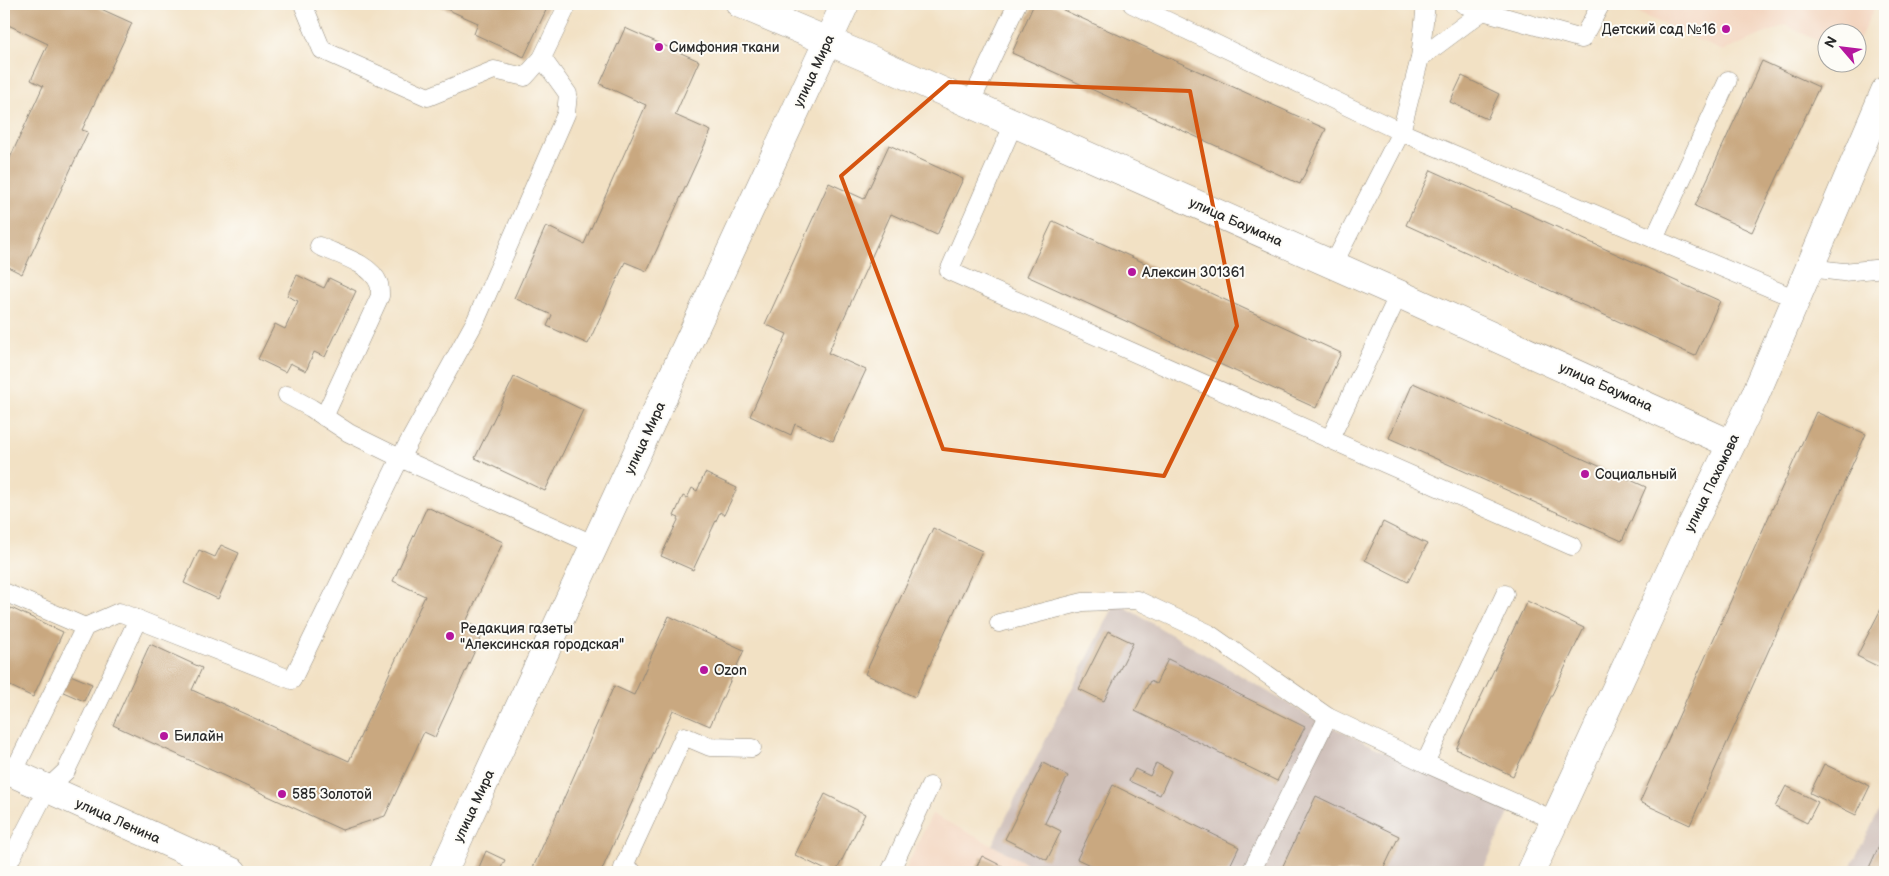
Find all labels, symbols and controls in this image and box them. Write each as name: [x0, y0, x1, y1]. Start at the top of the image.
place label: Детский сад №16: [1602, 21, 1716, 38]
north arrow: [1816, 22, 1866, 72]
marker: Детский сад №16: [1720, 23, 1732, 35]
street label: улица Мира: [790, 31, 839, 110]
text: N: [1821, 33, 1841, 51]
place label: Симфония ткани: [669, 39, 780, 56]
marker: Симфония ткани: [653, 41, 665, 53]
street label: улица Баумана: [1187, 194, 1286, 251]
place label: Алексин 301361: [1141, 264, 1245, 281]
marker: Алексин 301361: [1126, 266, 1138, 278]
street label: улица Баумана: [1557, 359, 1656, 416]
street label: улица Мира: [621, 398, 670, 477]
street label: улица Пахомова: [1681, 431, 1743, 535]
place label: Социальный: [1595, 466, 1677, 483]
marker: Социальный: [1579, 468, 1591, 480]
place label: Редакция газеты "Алексинская городская": [460, 620, 624, 653]
marker: Редакция газеты "Алексинская городская": [444, 630, 456, 642]
place label: Ozon: [714, 662, 747, 679]
marker: Ozon: [698, 664, 710, 676]
place label: Билайн: [174, 728, 224, 745]
marker: Билайн: [158, 730, 170, 742]
street label: улица Мира: [450, 766, 499, 845]
place label: 585 Золотой: [292, 786, 372, 803]
marker: 585 Золотой: [276, 788, 288, 800]
street label: улица Ленина: [73, 795, 164, 848]

